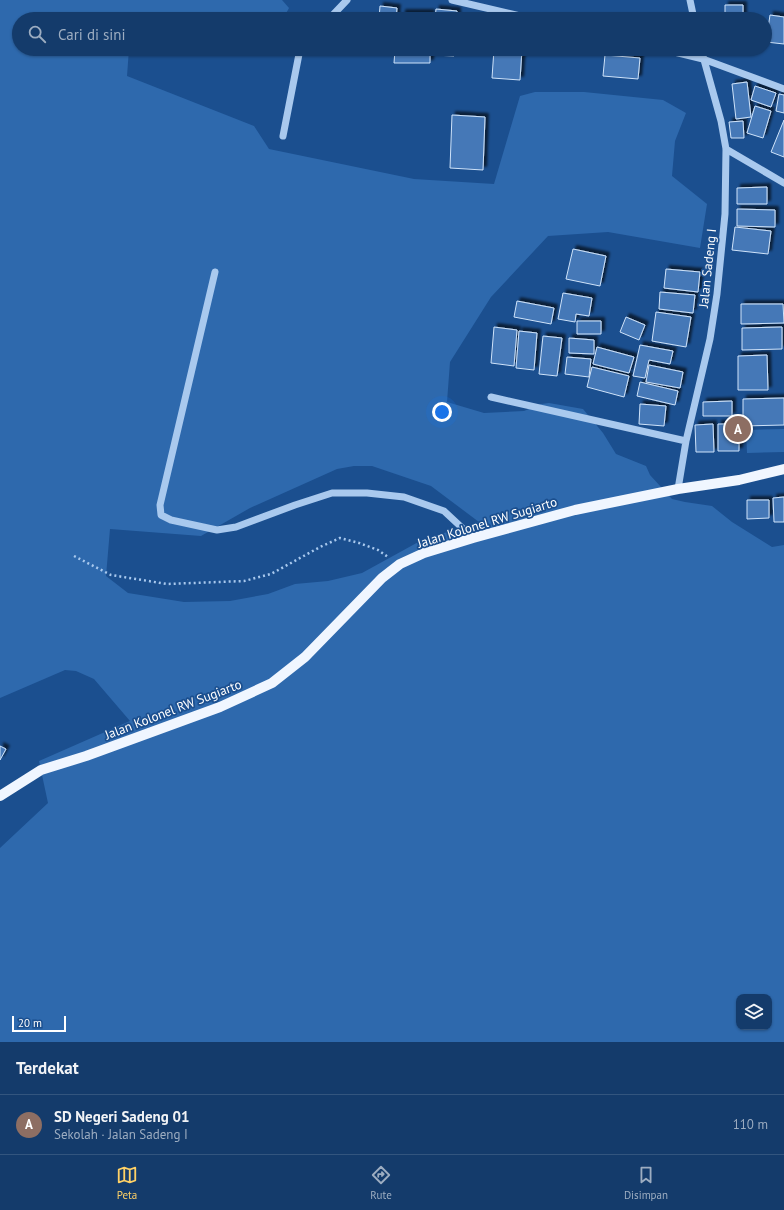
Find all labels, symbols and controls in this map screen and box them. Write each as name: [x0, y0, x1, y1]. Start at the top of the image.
search box: [12, 12, 772, 56]
icon: search: [26, 23, 48, 45]
text: Cari di sini: [58, 25, 126, 44]
street label: Jalan Sadeng I: [695, 228, 720, 309]
your location: [432, 402, 452, 422]
pin: A: [725, 414, 751, 444]
street label: Jalan Kolonel RW Sugiarto: [414, 493, 559, 552]
street label: Jalan Kolonel RW Sugiarto: [101, 676, 244, 744]
map controls: [736, 994, 772, 1030]
button: layers: [736, 994, 772, 1030]
scale bar: [12, 1014, 66, 1033]
text: 20 m: [18, 1016, 42, 1030]
text: Terdekat: [16, 1057, 79, 1079]
text: SD Negeri Sadeng 01: [54, 1107, 190, 1126]
text: A: [25, 1116, 33, 1133]
text: 110 m: [733, 1116, 768, 1133]
text: Sekolah · Jalan Sadeng I: [54, 1126, 188, 1143]
tab: Peta: [116, 1164, 138, 1202]
tab: Rute: [370, 1164, 392, 1202]
tab: Disimpan: [624, 1164, 668, 1202]

